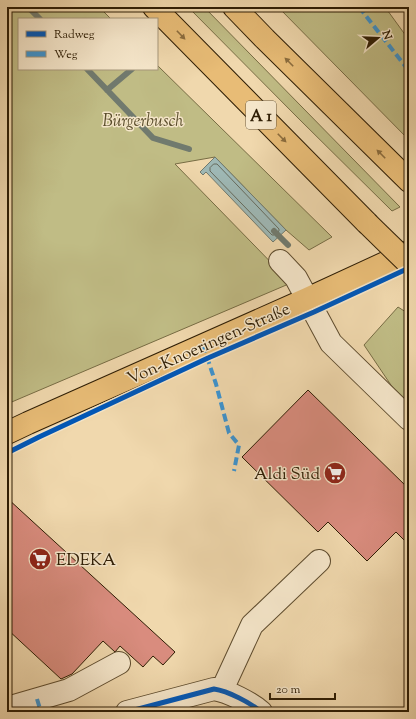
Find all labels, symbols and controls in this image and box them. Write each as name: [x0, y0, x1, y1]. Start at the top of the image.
legend: [18, 18, 158, 70]
north arrow: [358, 18, 398, 58]
text: Radweg: [54, 26, 95, 44]
text: N: [377, 27, 396, 42]
one-way arrow: [177, 30, 186, 40]
text: Weg: [54, 46, 78, 64]
one-way arrow: [284, 58, 294, 67]
road number: A 1: [246, 101, 276, 129]
park label: Bürgerbusch: [102, 110, 184, 134]
one-way arrow: [278, 133, 287, 143]
one-way arrow: [376, 149, 386, 159]
street label: Von-Knoeringen-Straße: [123, 298, 294, 392]
supermarket icon: Aldi Süd: [322, 460, 348, 486]
place label: Aldi Süd: [254, 463, 320, 487]
supermarket icon: EDEKA: [27, 546, 53, 572]
place label: EDEKA: [56, 549, 116, 573]
scale bar: [270, 675, 335, 701]
text: 20 m: [276, 681, 301, 699]

